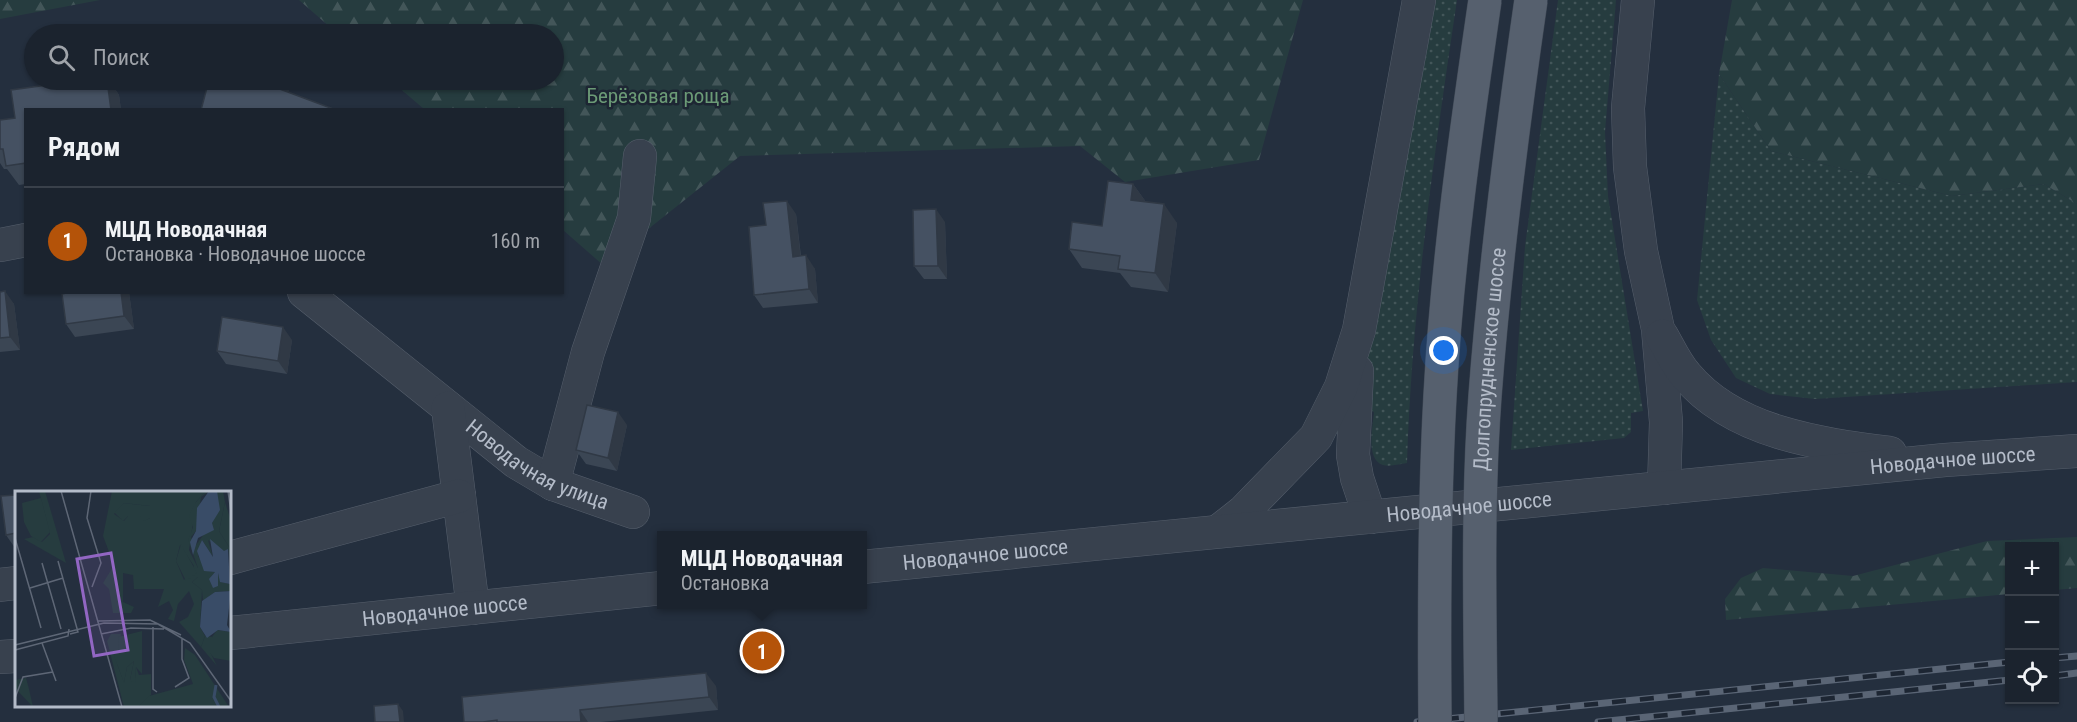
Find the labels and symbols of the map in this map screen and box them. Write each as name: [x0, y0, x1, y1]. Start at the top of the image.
park label: Берёзовая роща: [586, 84, 730, 108]
street label: Долгопрудненское шоссе: [1469, 246, 1511, 472]
your location: [1429, 336, 1458, 365]
street label: Новодачная улица: [461, 415, 612, 515]
street label: Новодачное шоссе: [1869, 442, 2036, 479]
street label: Новодачное шоссе: [1385, 487, 1553, 527]
inset map: [15, 491, 231, 707]
street label: Новодачное шоссе: [902, 535, 1069, 575]
street label: Новодачное шоссе: [361, 590, 529, 631]
pin: 1: [742, 628, 782, 674]

